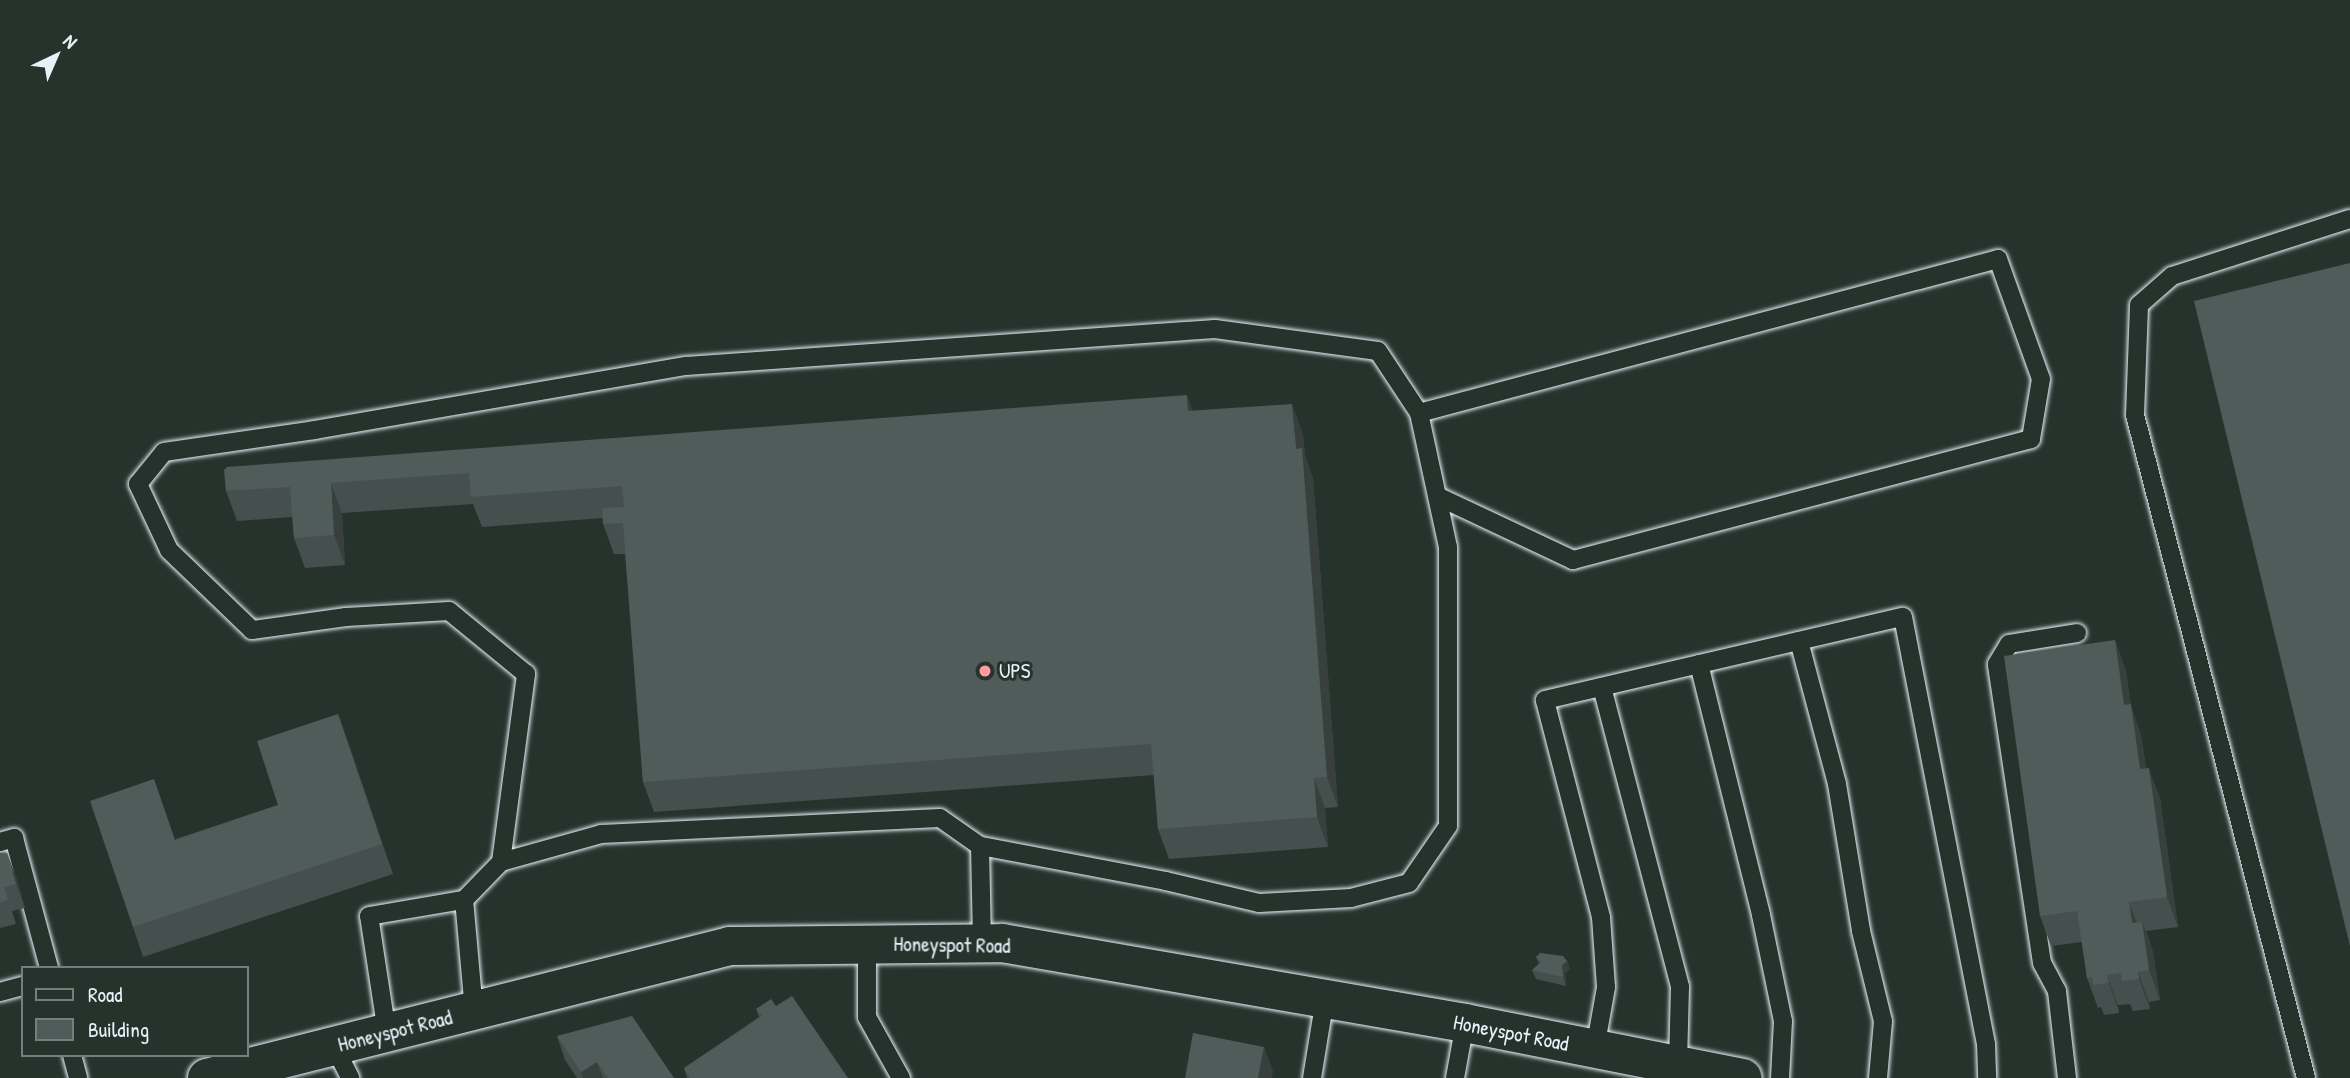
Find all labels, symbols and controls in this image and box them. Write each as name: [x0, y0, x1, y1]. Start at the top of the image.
north arrow: [21, 21, 91, 91]
text: N: [58, 28, 83, 54]
place label: UPS: [999, 658, 1030, 684]
marker: UPS: [977, 663, 993, 679]
street label: Honeyspot Road: [893, 931, 1011, 959]
legend: [21, 966, 248, 1057]
text: Road: [88, 980, 122, 1009]
street label: Honeyspot Road: [335, 1005, 455, 1057]
street label: Honeyspot Road: [1451, 1009, 1571, 1057]
text: Building: [88, 1015, 149, 1044]

